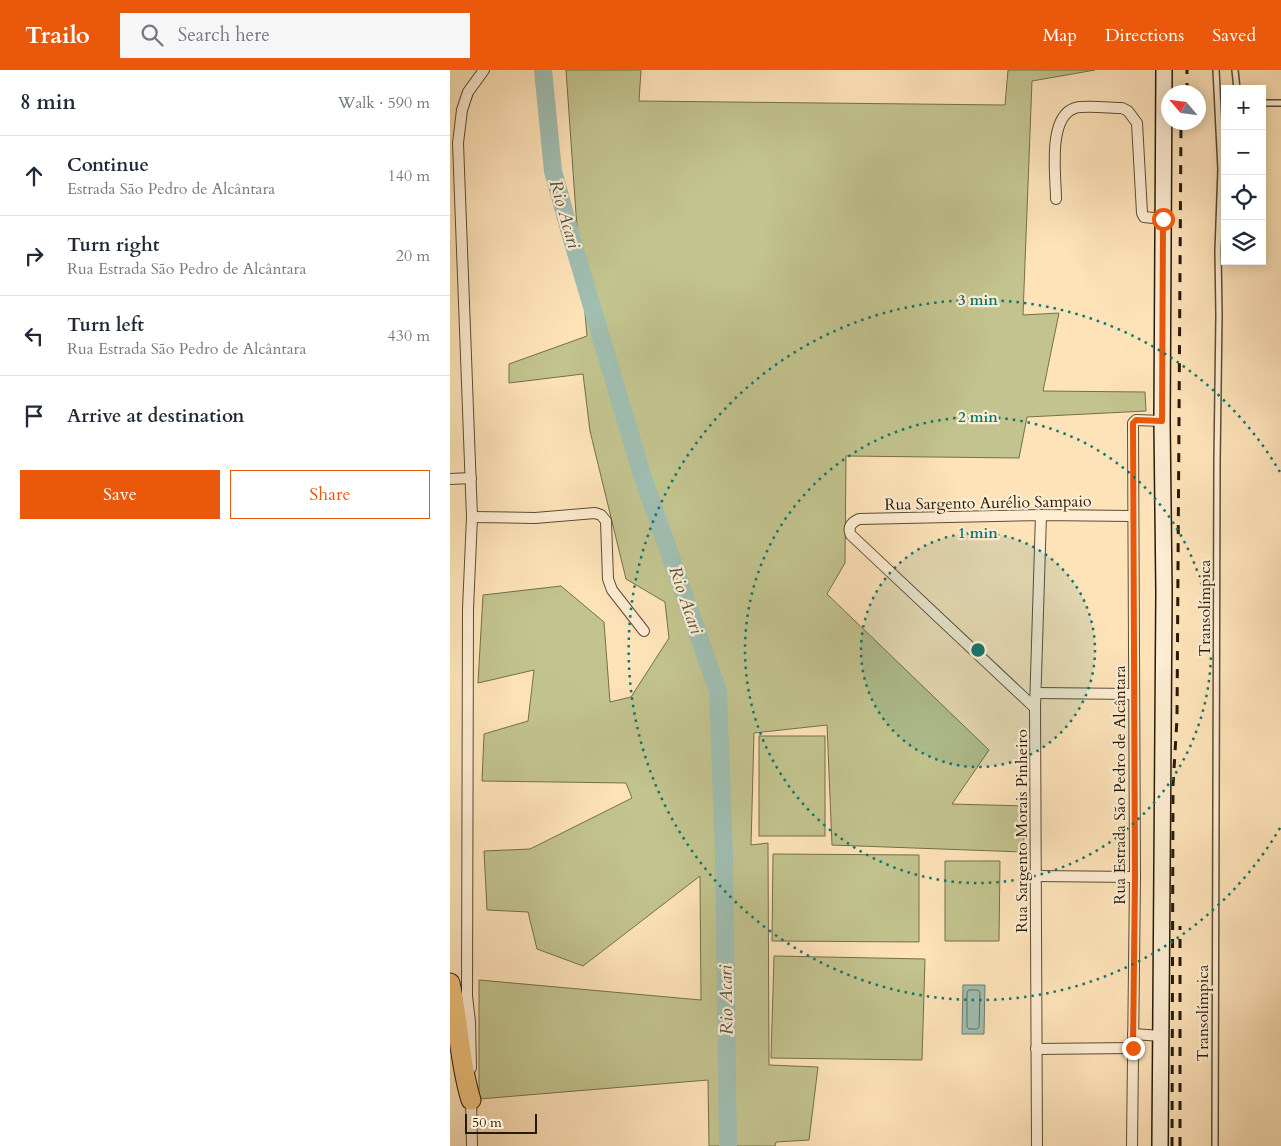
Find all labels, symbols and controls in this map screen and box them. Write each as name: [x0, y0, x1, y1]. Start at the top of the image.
search box: [120, 13, 470, 58]
text: Trailo: [25, 19, 90, 52]
icon: search: [138, 21, 166, 49]
text: Search here: [178, 22, 270, 48]
text: Map: [1043, 23, 1077, 48]
text: Directions: [1105, 23, 1184, 48]
text: Saved: [1212, 23, 1256, 48]
north arrow: [1161, 85, 1206, 130]
map controls: [1221, 85, 1266, 265]
button: +: [1221, 85, 1266, 130]
text: 8 min: [20, 88, 76, 117]
text: Walk · 590 m: [338, 92, 430, 114]
button: −: [1221, 130, 1266, 175]
text: Continue: [67, 152, 149, 178]
icon: ahead: [20, 162, 48, 190]
text: 140 m: [388, 165, 430, 187]
button: locate: [1221, 175, 1266, 220]
water label: Rio Acari: [543, 177, 586, 252]
text: Estrada São Pedro de Alcântara: [67, 178, 275, 200]
route start: [1152, 208, 1175, 231]
button: layers: [1221, 220, 1266, 265]
text: Turn right: [67, 232, 159, 258]
icon: right: [20, 242, 48, 270]
text: 20 m: [396, 245, 430, 267]
text: Rua Estrada São Pedro de Alcântara: [67, 258, 306, 280]
text: 3 min: [958, 290, 998, 310]
text: Turn left: [67, 312, 144, 338]
icon: left: [20, 322, 48, 350]
text: 430 m: [388, 325, 430, 347]
text: Rua Estrada São Pedro de Alcântara: [67, 338, 306, 360]
icon: arrive: [20, 402, 48, 430]
text: Arrive at destination: [67, 403, 244, 429]
text: 2 min: [958, 407, 998, 427]
button: Save: [20, 470, 220, 519]
button: Share: [230, 470, 430, 519]
street label: Rua Sargento Aurélio Sampaio: [884, 490, 1092, 516]
text: 1 min: [958, 523, 998, 543]
street label: Transolímpica: [1194, 559, 1216, 656]
water label: Rio Acari: [662, 563, 709, 638]
centre of rings: [969, 641, 987, 659]
street label: Rua Estrada São Pedro de Alcântara: [1109, 665, 1131, 905]
street label: Rua Sargento Morais Pinheiro: [1011, 729, 1033, 933]
water label: Rio Acari: [713, 964, 740, 1035]
street label: Transolímpica: [1192, 964, 1214, 1061]
route end: [1122, 1037, 1145, 1060]
scale bar: [465, 1111, 538, 1134]
text: 50 m: [472, 1113, 502, 1132]

